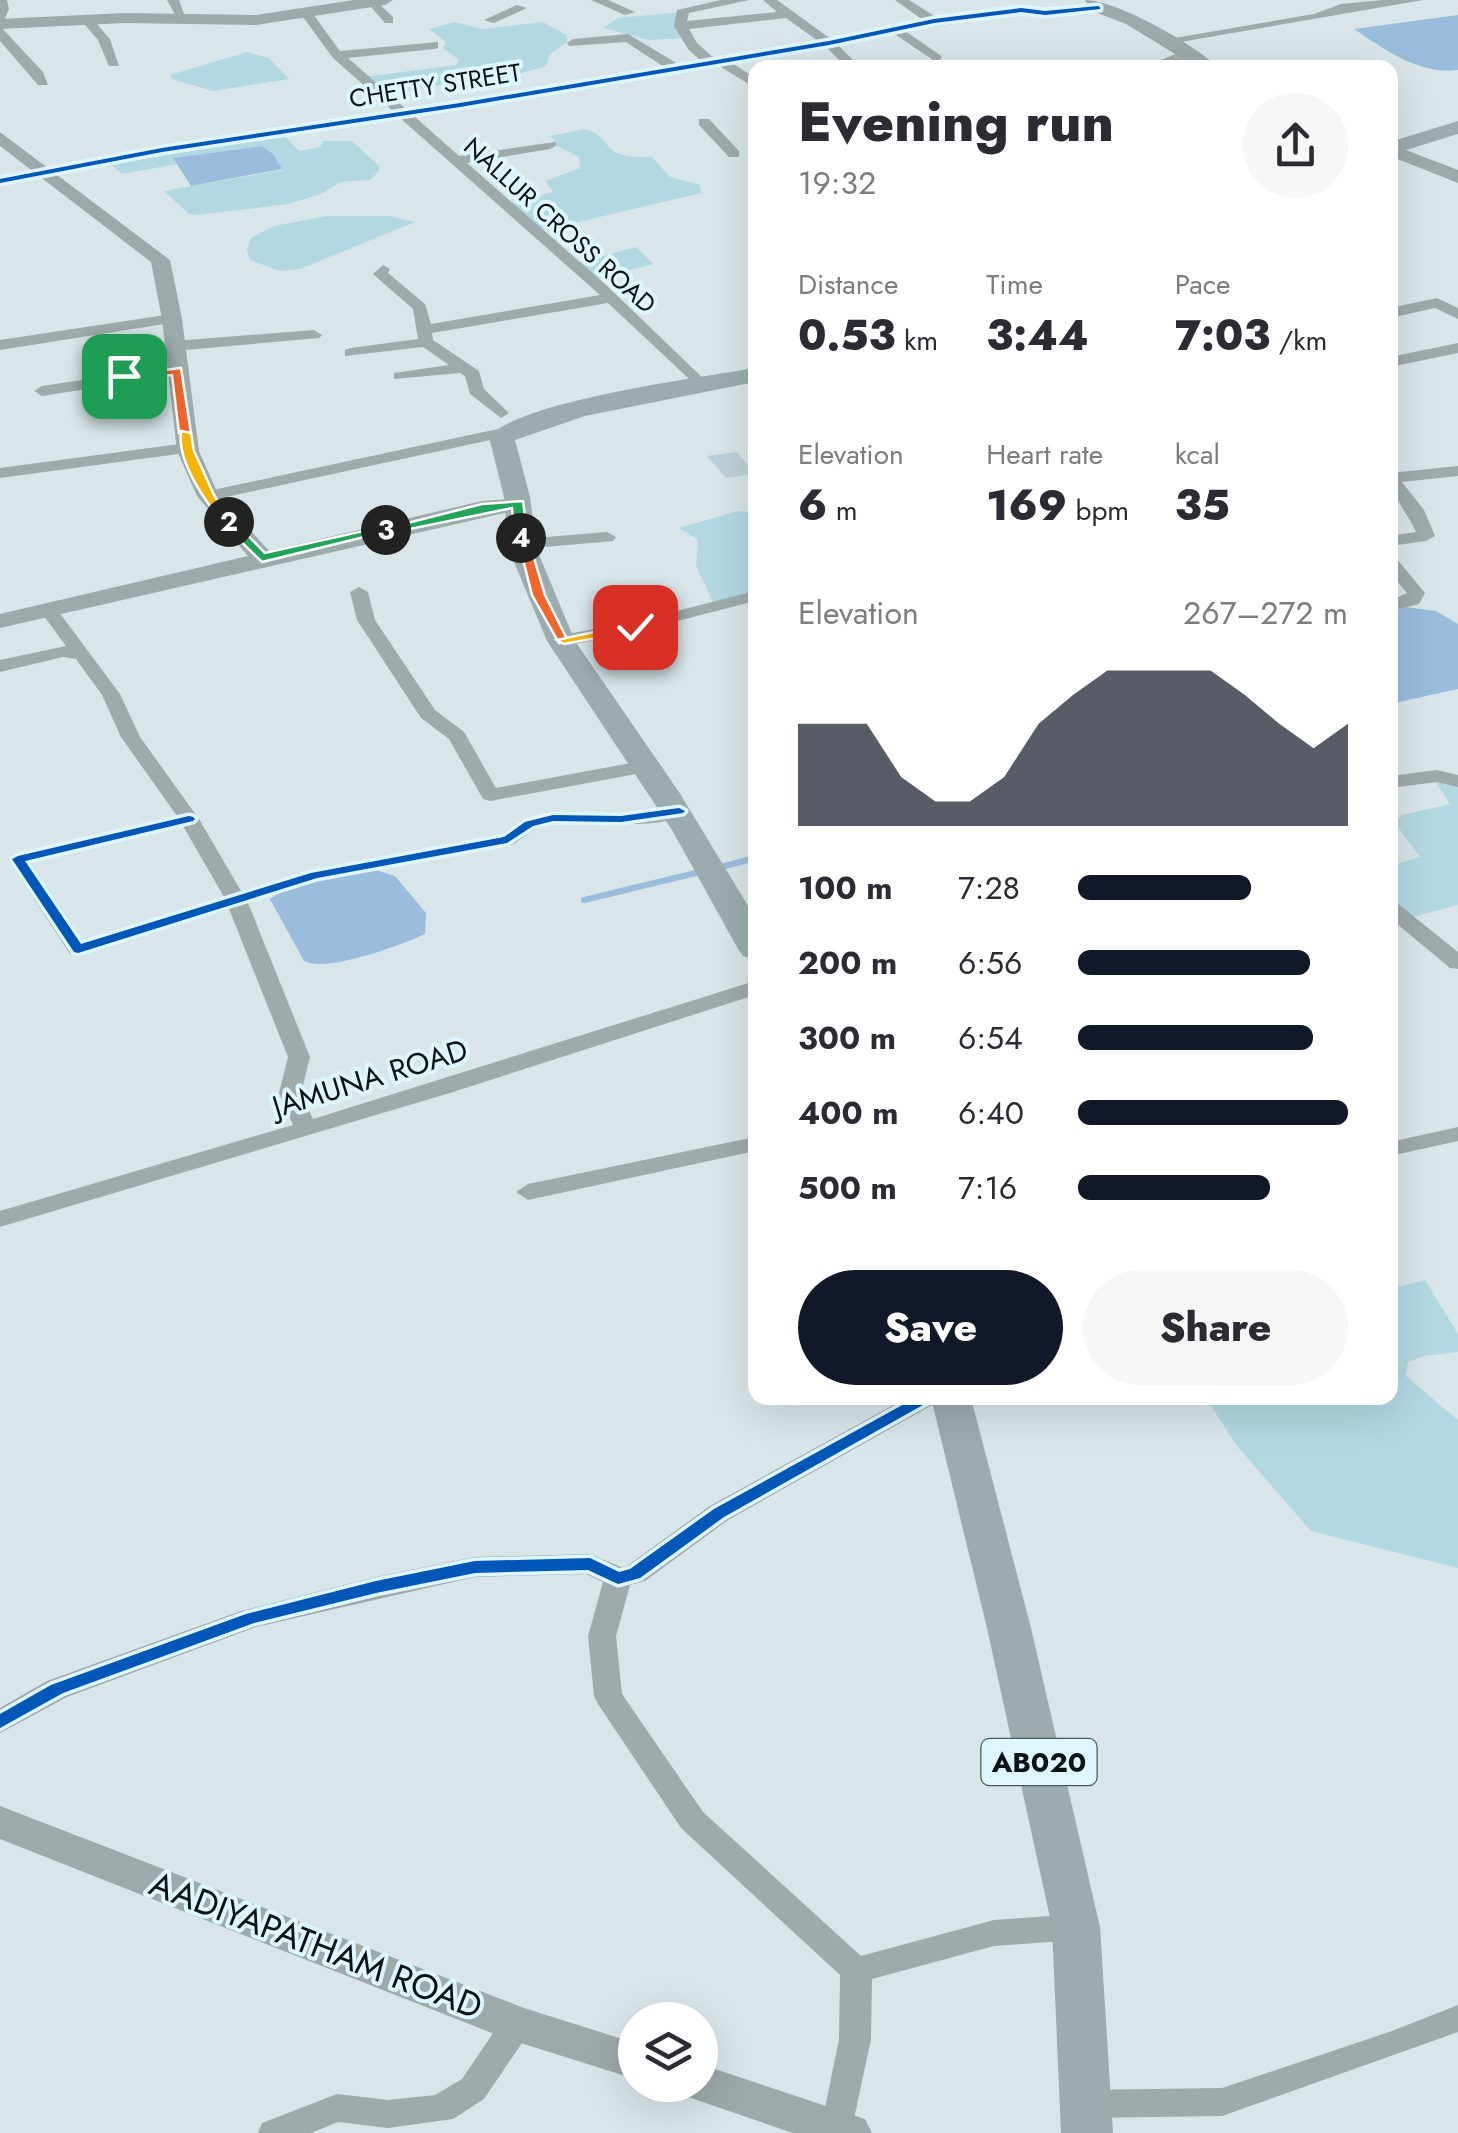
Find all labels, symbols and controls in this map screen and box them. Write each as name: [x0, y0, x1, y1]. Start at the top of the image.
street label: CHETTY STREET: [347, 54, 524, 116]
text: Evening run: [798, 82, 1114, 162]
button: share: [1243, 93, 1348, 198]
street label: NALLUR CROSS ROAD: [456, 129, 664, 321]
text: 19:32: [798, 160, 876, 206]
text: Distance: [798, 264, 898, 305]
text: Time: [986, 264, 1043, 305]
text: Pace: [1175, 264, 1230, 305]
text: 0.53: [798, 305, 896, 366]
text: 3:44: [986, 305, 1089, 366]
text: 7:03: [1175, 305, 1270, 366]
text: km: [896, 320, 938, 361]
text: /km: [1270, 320, 1327, 361]
pin: [82, 334, 167, 419]
icon: arrive: [97, 349, 152, 404]
text: Elevation: [798, 434, 904, 475]
text: Heart rate: [986, 434, 1103, 475]
text: kcal: [1175, 434, 1220, 475]
text: 6: [798, 475, 827, 536]
text: 169: [986, 475, 1067, 536]
text: 35: [1175, 475, 1230, 536]
text: m: [827, 490, 858, 531]
text: bpm: [1067, 490, 1129, 531]
pin: 2: [204, 497, 254, 547]
text: 2: [220, 501, 238, 542]
pin: 3: [361, 505, 411, 555]
text: 3: [377, 509, 395, 550]
pin: 4: [496, 513, 546, 563]
text: 4: [511, 517, 531, 558]
pin: [593, 585, 678, 670]
text: Elevation: [798, 590, 919, 636]
text: 267–272 m: [1183, 590, 1348, 636]
icon: check: [608, 600, 663, 655]
text: 100 m: [798, 865, 893, 911]
text: 7:28: [958, 865, 1020, 911]
text: 200 m: [798, 940, 897, 986]
text: 6:56: [958, 940, 1023, 986]
text: 300 m: [798, 1015, 896, 1061]
text: 6:54: [958, 1015, 1023, 1061]
street label: JAMUNA ROAD: [263, 1028, 473, 1129]
text: 400 m: [798, 1090, 899, 1136]
text: 6:40: [958, 1090, 1024, 1136]
text: 500 m: [798, 1165, 897, 1211]
text: 7:16: [958, 1165, 1017, 1211]
button: Save: [798, 1270, 1063, 1385]
button: Share: [1083, 1270, 1348, 1385]
road number: AB020: [982, 1739, 1096, 1785]
street label: AADIYAPATHAM ROAD: [142, 1858, 490, 2032]
map controls: [618, 2002, 718, 2102]
button: layers: [618, 2002, 718, 2102]

